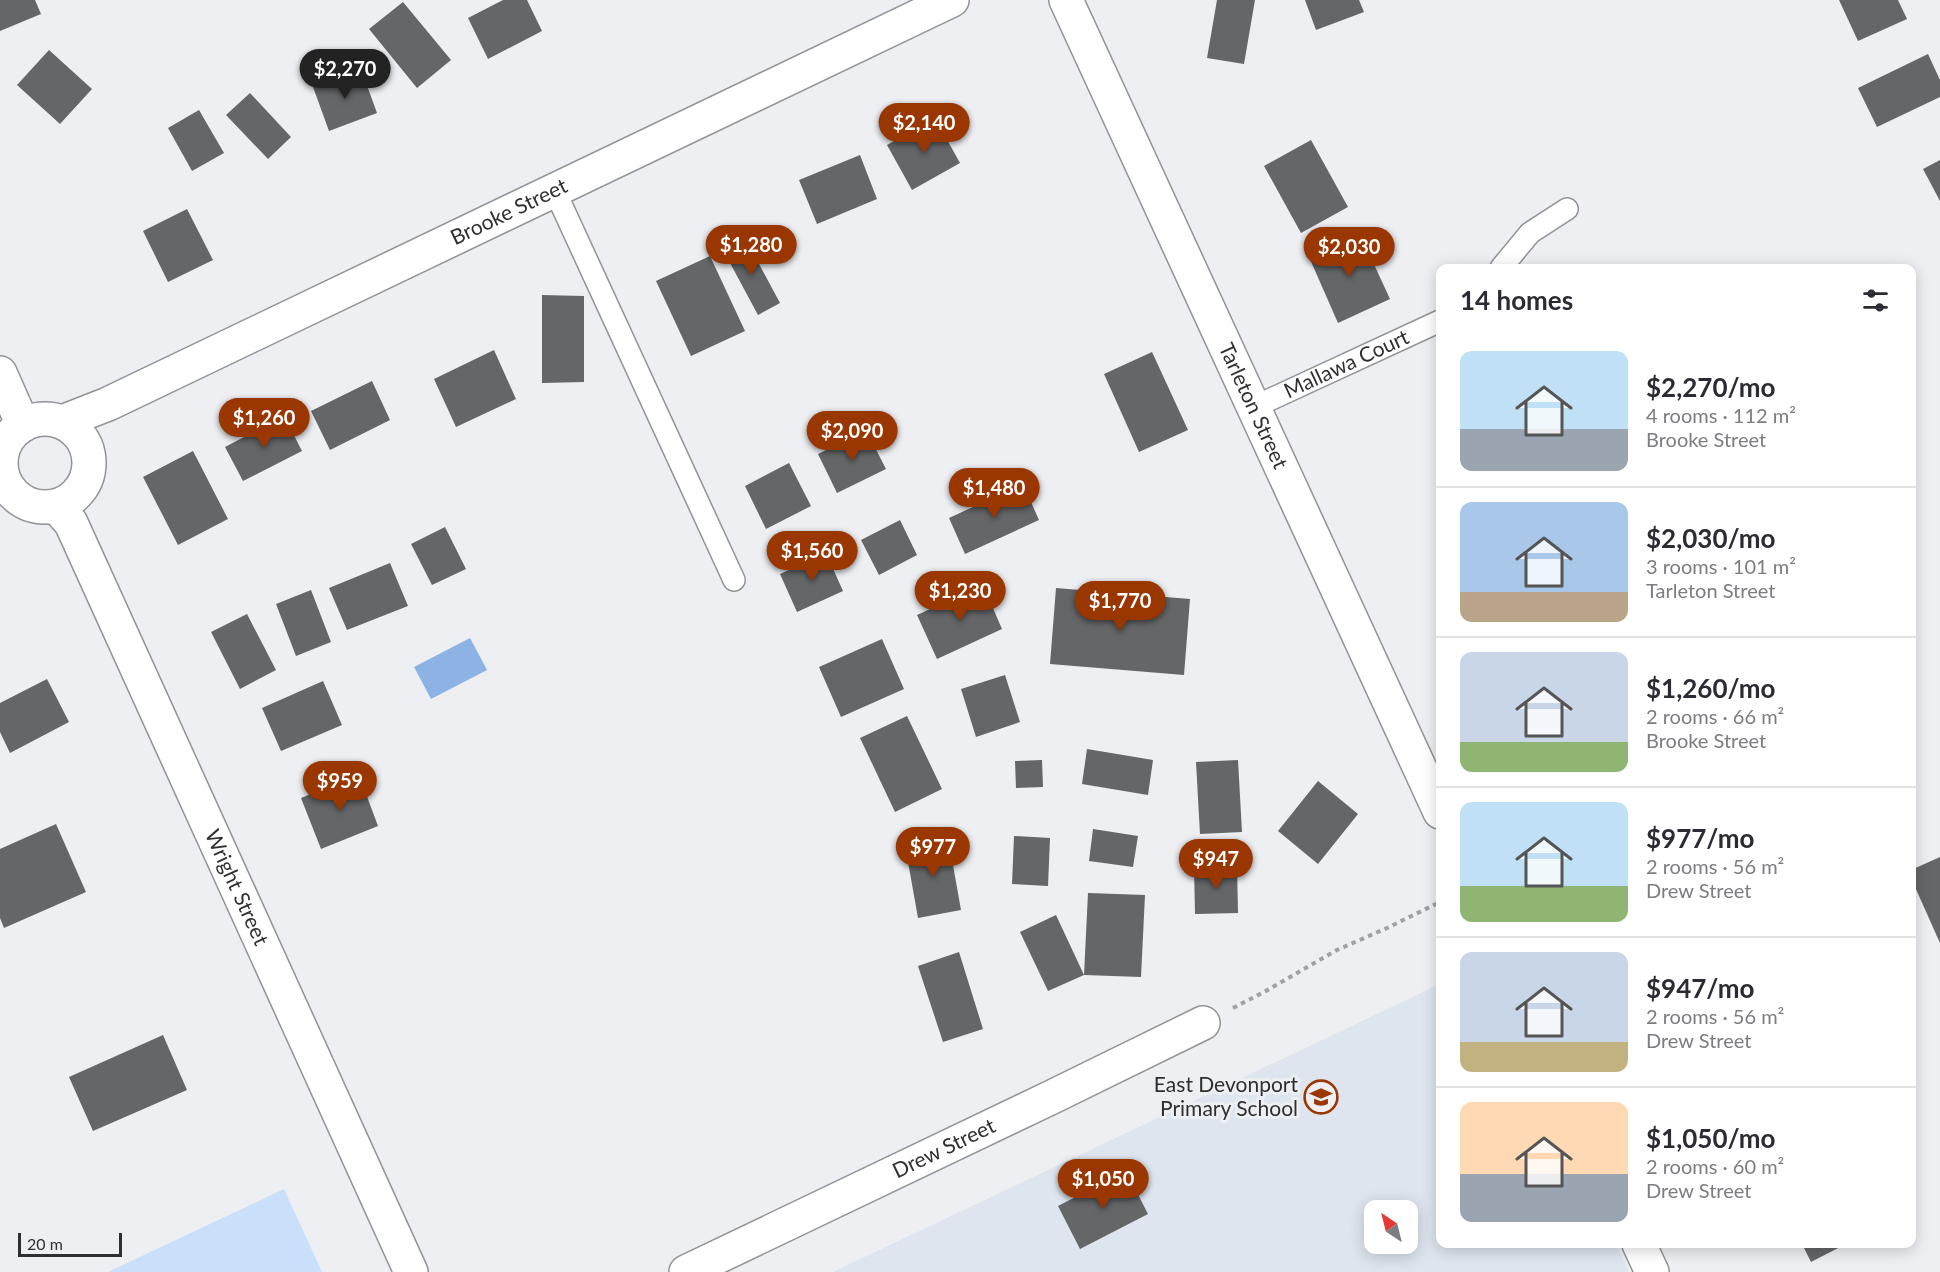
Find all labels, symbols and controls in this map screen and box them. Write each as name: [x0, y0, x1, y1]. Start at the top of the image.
pin: $2,270: [296, 49, 394, 100]
text: $2,270: [314, 56, 376, 80]
pin: $2,140: [875, 103, 973, 154]
text: $2,140: [893, 110, 955, 134]
street label: Brooke Street: [446, 172, 571, 249]
pin: $1,280: [702, 225, 800, 276]
pin: $2,030: [1300, 227, 1398, 278]
text: $1,280: [720, 232, 782, 256]
text: $2,030: [1318, 234, 1380, 258]
text: 14 homes: [1460, 284, 1573, 316]
icon: filters: [1859, 284, 1892, 317]
street label: Mallawa Court: [1280, 323, 1413, 402]
street label: Tarleton Street: [1215, 338, 1294, 473]
text: $2,270/mo: [1646, 371, 1776, 403]
icon: home: [1508, 375, 1580, 447]
pin: $1,260: [215, 398, 313, 449]
text: 4 rooms · 112 m²: [1646, 403, 1796, 427]
text: $1,260: [233, 405, 295, 429]
pin: $2,090: [803, 411, 901, 462]
text: $2,090: [821, 418, 883, 442]
text: Brooke Street: [1646, 427, 1766, 451]
pin: $1,480: [945, 468, 1043, 519]
text: $1,480: [963, 475, 1025, 499]
text: $2,030/mo: [1646, 522, 1776, 554]
icon: home: [1508, 526, 1580, 598]
pin: $1,560: [763, 531, 861, 582]
text: $1,560: [781, 538, 843, 562]
text: 3 rooms · 101 m²: [1646, 554, 1796, 578]
pin: $1,230: [911, 571, 1009, 622]
text: $1,230: [929, 578, 991, 602]
text: Tarleton Street: [1646, 578, 1775, 602]
pin: $1,770: [1071, 581, 1169, 632]
text: $1,770: [1089, 588, 1151, 612]
text: $1,260/mo: [1646, 672, 1776, 704]
icon: home: [1508, 676, 1580, 748]
text: 2 rooms · 66 m²: [1646, 704, 1784, 728]
text: Brooke Street: [1646, 728, 1766, 752]
pin: $959: [304, 761, 376, 812]
text: $959: [317, 768, 363, 792]
text: $977/mo: [1646, 822, 1754, 854]
street label: Wright Street: [201, 825, 275, 949]
icon: home: [1508, 826, 1580, 898]
pin: $977: [897, 827, 969, 878]
text: $977: [910, 834, 956, 858]
pin: $947: [1180, 839, 1252, 890]
text: $947: [1193, 846, 1239, 870]
text: 2 rooms · 56 m²: [1646, 854, 1784, 878]
text: Drew Street: [1646, 878, 1751, 902]
text: $947/mo: [1646, 972, 1754, 1004]
icon: home: [1508, 976, 1580, 1048]
text: 2 rooms · 56 m²: [1646, 1004, 1784, 1028]
text: Drew Street: [1646, 1028, 1751, 1052]
place label: East Devonport Primary School: [1154, 1071, 1298, 1120]
school or university icon: East Devonport Primary School: [1303, 1079, 1339, 1115]
street label: Drew Street: [888, 1112, 999, 1182]
text: $1,050/mo: [1646, 1122, 1776, 1154]
icon: home: [1508, 1126, 1580, 1198]
text: 2 rooms · 60 m²: [1646, 1154, 1784, 1178]
pin: $1,050: [1054, 1159, 1152, 1210]
text: $1,050: [1072, 1166, 1134, 1190]
text: Drew Street: [1646, 1178, 1751, 1202]
north arrow: [1364, 1200, 1418, 1254]
map controls: [1364, 1200, 1418, 1254]
scale bar: [18, 1230, 122, 1258]
text: 20 m: [27, 1234, 63, 1253]

